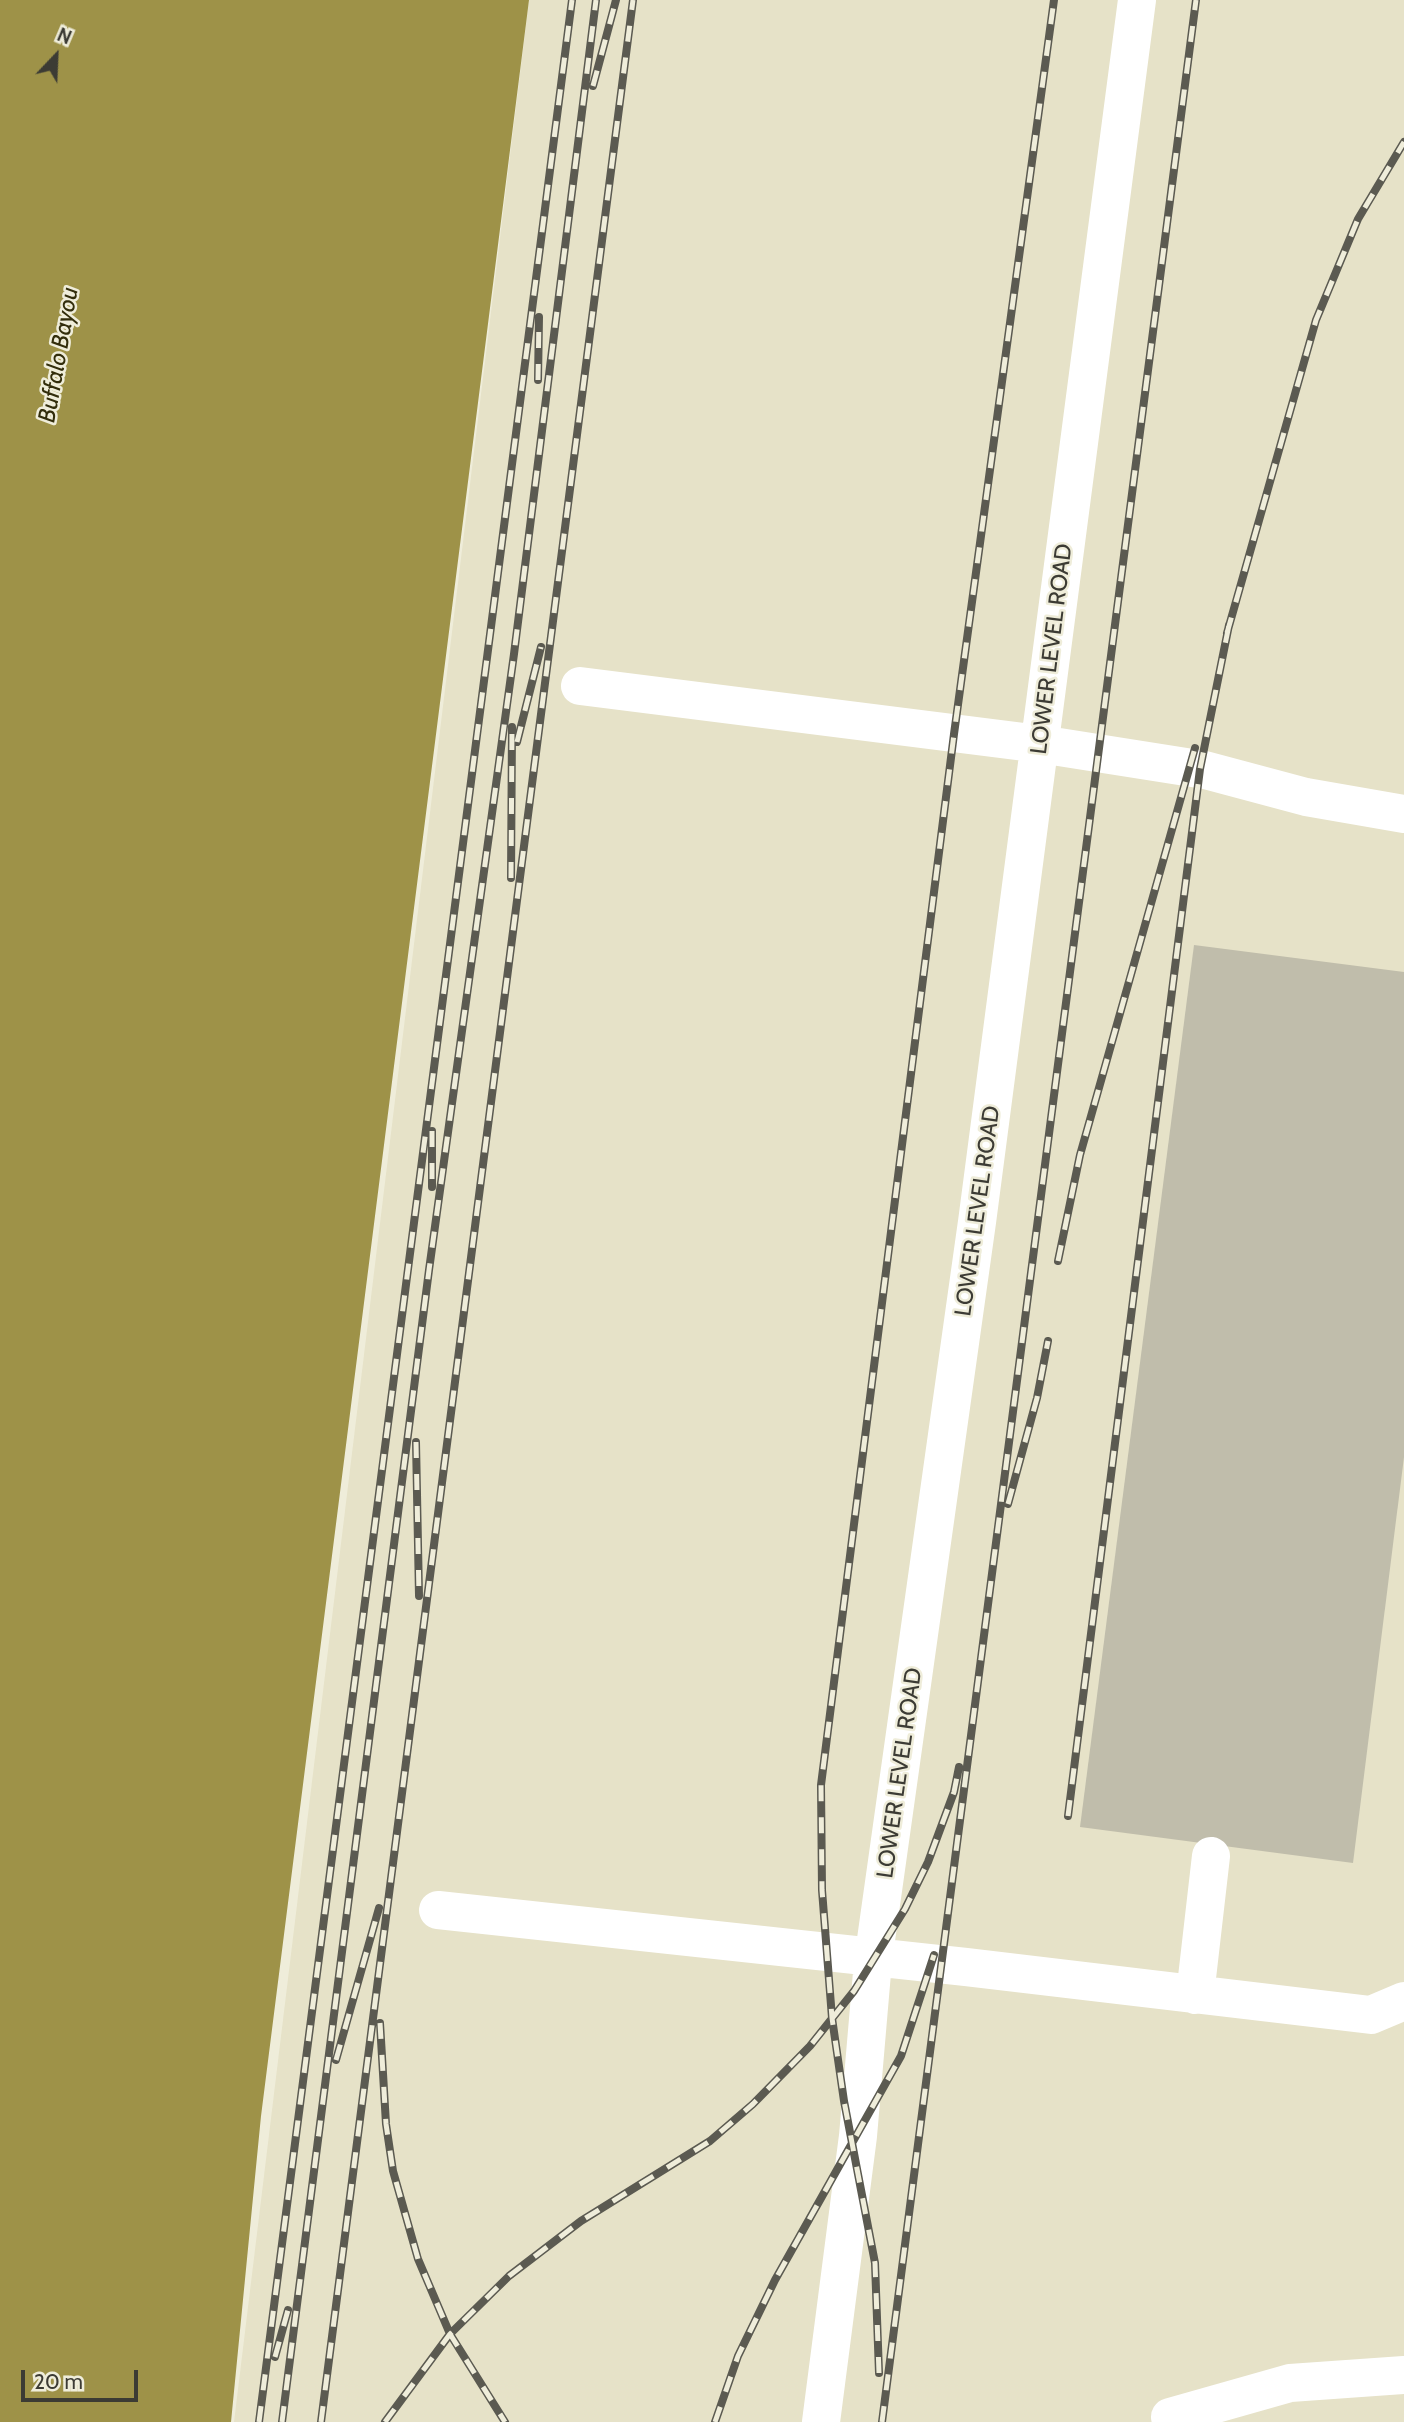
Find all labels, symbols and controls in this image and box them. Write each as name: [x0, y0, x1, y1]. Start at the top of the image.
north arrow: [21, 21, 91, 91]
text: N: [54, 23, 75, 49]
water label: Buffalo Bayou: [33, 285, 85, 425]
street label: LOWER LEVEL ROAD: [1025, 542, 1079, 756]
street label: LOWER LEVEL ROAD: [950, 1104, 1006, 1318]
street label: LOWER LEVEL ROAD: [872, 1666, 928, 1880]
scale bar: [24, 2356, 142, 2400]
text: 20 m: [34, 2369, 83, 2394]

